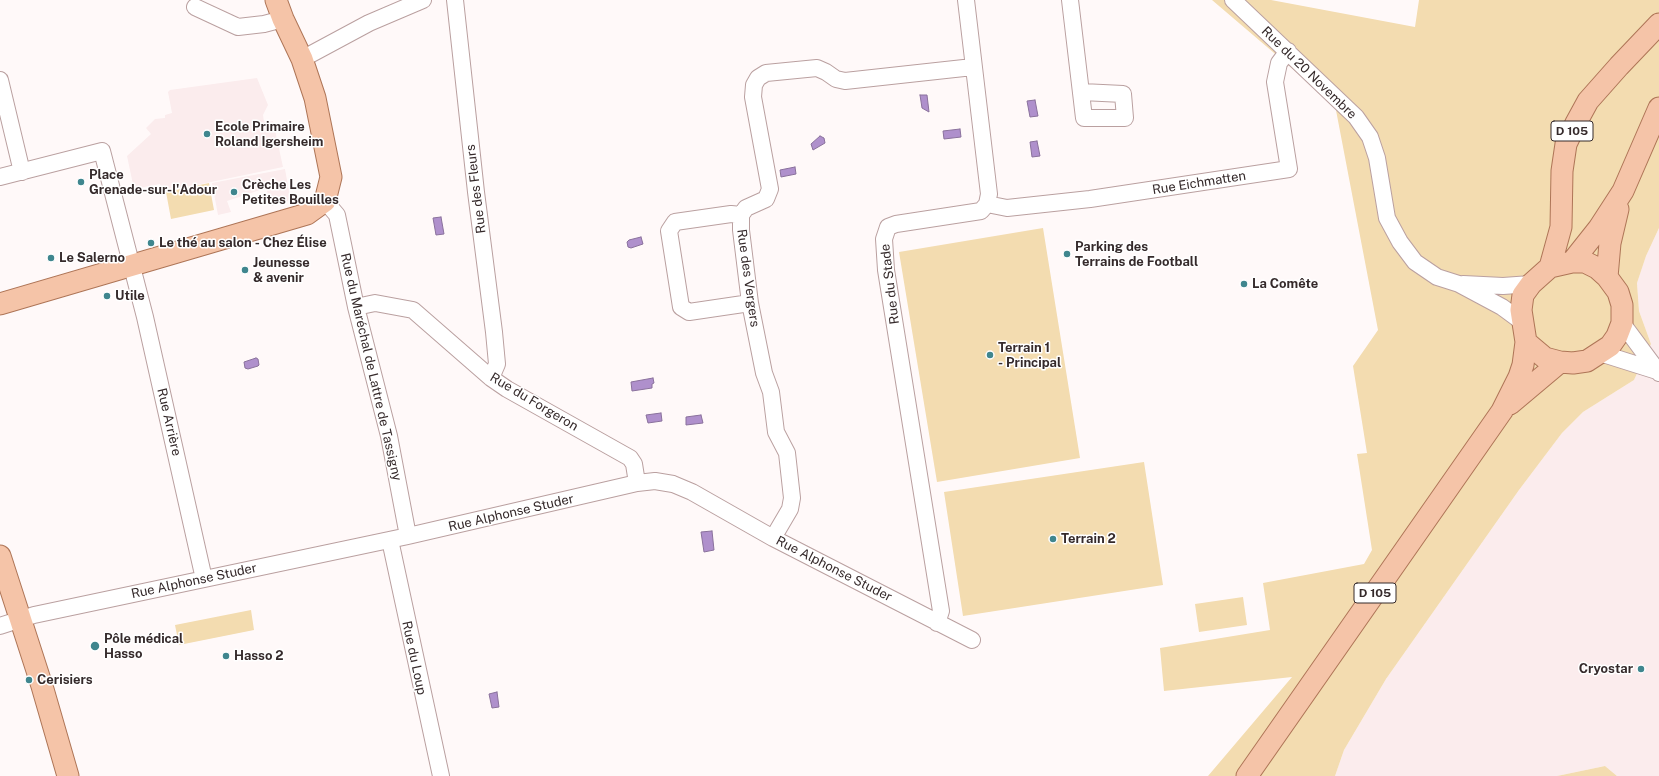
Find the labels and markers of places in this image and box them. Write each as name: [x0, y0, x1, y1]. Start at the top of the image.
place label: Ecole Primaire Roland Igersheim: [215, 119, 323, 150]
marker: Ecole Primaire Roland Igersheim: [202, 129, 212, 139]
place label: Place Grenade-sur-l'Adour: [89, 167, 217, 198]
marker: Place Grenade-sur-l'Adour: [76, 177, 86, 187]
place label: Crèche Les Petites Bouilles: [242, 177, 339, 208]
marker: Crèche Les Petites Bouilles: [229, 187, 239, 197]
place label: Le thé au salon - Chez Élise: [159, 235, 327, 251]
marker: Le thé au salon - Chez Élise: [146, 238, 156, 248]
place label: Parking des Terrains de Football: [1075, 239, 1198, 270]
marker: Parking des Terrains de Football: [1062, 249, 1072, 259]
place label: Le Salerno: [59, 250, 125, 266]
marker: Le Salerno: [46, 253, 56, 263]
place label: Jeunesse & avenir: [253, 255, 310, 286]
marker: Jeunesse & avenir: [240, 265, 250, 275]
place label: La Comête: [1252, 276, 1318, 292]
marker: La Comête: [1239, 279, 1249, 289]
place label: Utile: [115, 288, 145, 304]
marker: Utile: [102, 291, 112, 301]
place label: Terrain 1 - Principal: [998, 340, 1061, 371]
marker: Terrain 1 - Principal: [985, 350, 995, 360]
place label: Terrain 2: [1061, 531, 1116, 547]
marker: Terrain 2: [1048, 534, 1058, 544]
place label: Pôle médical Hasso: [104, 631, 183, 662]
marker: Pôle médical Hasso: [89, 640, 101, 652]
place label: Hasso 2: [234, 648, 284, 664]
marker: Hasso 2: [221, 651, 231, 661]
place label: Cryostar: [1579, 661, 1633, 677]
marker: Cryostar: [1636, 664, 1646, 674]
place label: Cerisiers: [37, 672, 93, 688]
marker: Cerisiers: [24, 675, 34, 685]

